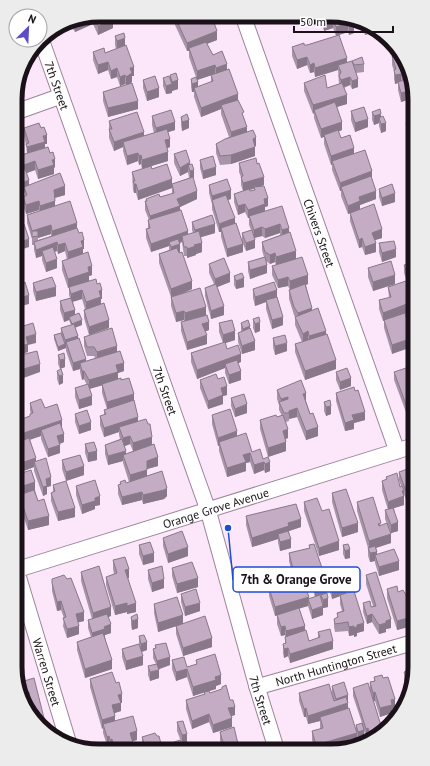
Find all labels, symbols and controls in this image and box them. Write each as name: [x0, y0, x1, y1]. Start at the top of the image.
north arrow: [8, 8, 48, 48]
scale bar: [294, 8, 393, 34]
text: N: [26, 11, 38, 27]
text: 50 m: [300, 14, 326, 29]
street label: 7th Street: [42, 59, 73, 112]
street label: Chivers Street: [301, 197, 339, 269]
street label: 7th Street: [150, 364, 181, 417]
street label: Orange Grove Avenue: [161, 484, 271, 531]
callout: 7th & Orange Grove: [233, 567, 360, 592]
text: 7th & Orange Grove: [240, 571, 352, 588]
street label: Warren Street: [30, 636, 64, 708]
street label: North Huntington Street: [274, 640, 398, 689]
street label: 7th Street: [247, 674, 276, 726]

